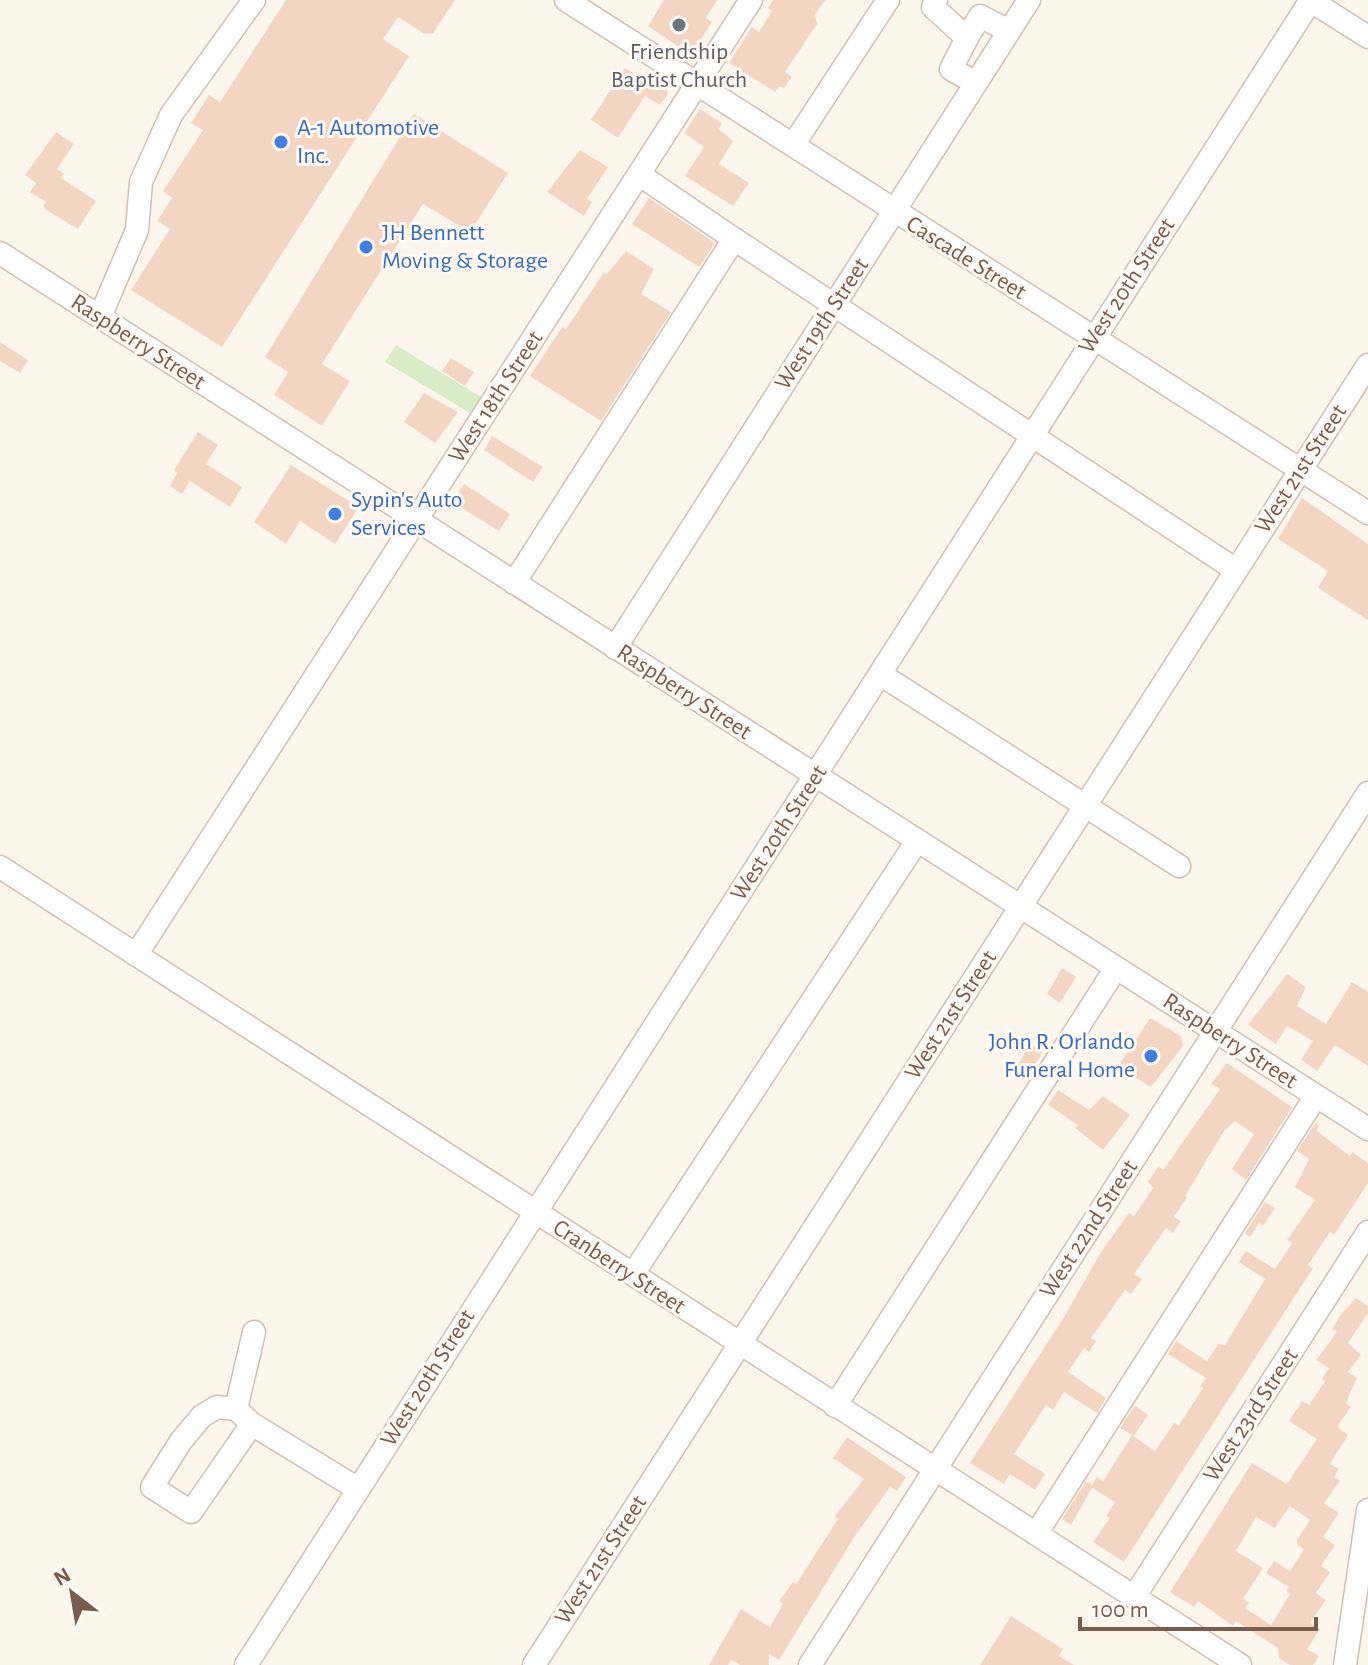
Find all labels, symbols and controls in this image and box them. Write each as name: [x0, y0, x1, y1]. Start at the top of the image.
marker: Friendship Baptist Church: [670, 16, 688, 34]
place label: Friendship Baptist Church: [611, 40, 747, 92]
place label: A-1 Automotive Inc.: [297, 116, 439, 168]
marker: A-1 Automotive Inc.: [272, 133, 290, 151]
street label: Cascade Street: [902, 212, 1031, 305]
street label: West 20th Street: [1074, 214, 1180, 358]
place label: JH Bennett Moving & Storage: [382, 221, 548, 273]
marker: JH Bennett Moving & Storage: [357, 238, 375, 256]
street label: West 19th Street: [771, 253, 874, 394]
street label: Raspberry Street: [67, 290, 210, 394]
street label: West 18th Street: [444, 326, 548, 467]
street label: West 21st Street: [1251, 400, 1352, 538]
place label: Sypin's Auto Services: [351, 488, 463, 540]
marker: Sypin's Auto Services: [326, 505, 344, 523]
street label: Raspberry Street: [613, 640, 756, 744]
street label: West 20th Street: [726, 761, 832, 905]
street label: West 21st Street: [901, 946, 1002, 1084]
street label: Raspberry Street: [1159, 989, 1302, 1093]
place label: John R. Orlando Funeral Home: [989, 1030, 1135, 1082]
marker: John R. Orlando Funeral Home: [1142, 1047, 1160, 1065]
street label: West 22nd Street: [1036, 1155, 1143, 1302]
street label: Cranberry Street: [548, 1215, 690, 1319]
street label: West 20th Street: [376, 1305, 480, 1451]
street label: West 23rd Street: [1199, 1344, 1303, 1486]
street label: West 21st Street: [551, 1491, 652, 1629]
north arrow: [32, 1553, 112, 1633]
text: N: [50, 1563, 74, 1590]
scale bar: [1080, 1581, 1316, 1631]
text: 100 m: [1092, 1598, 1149, 1622]

